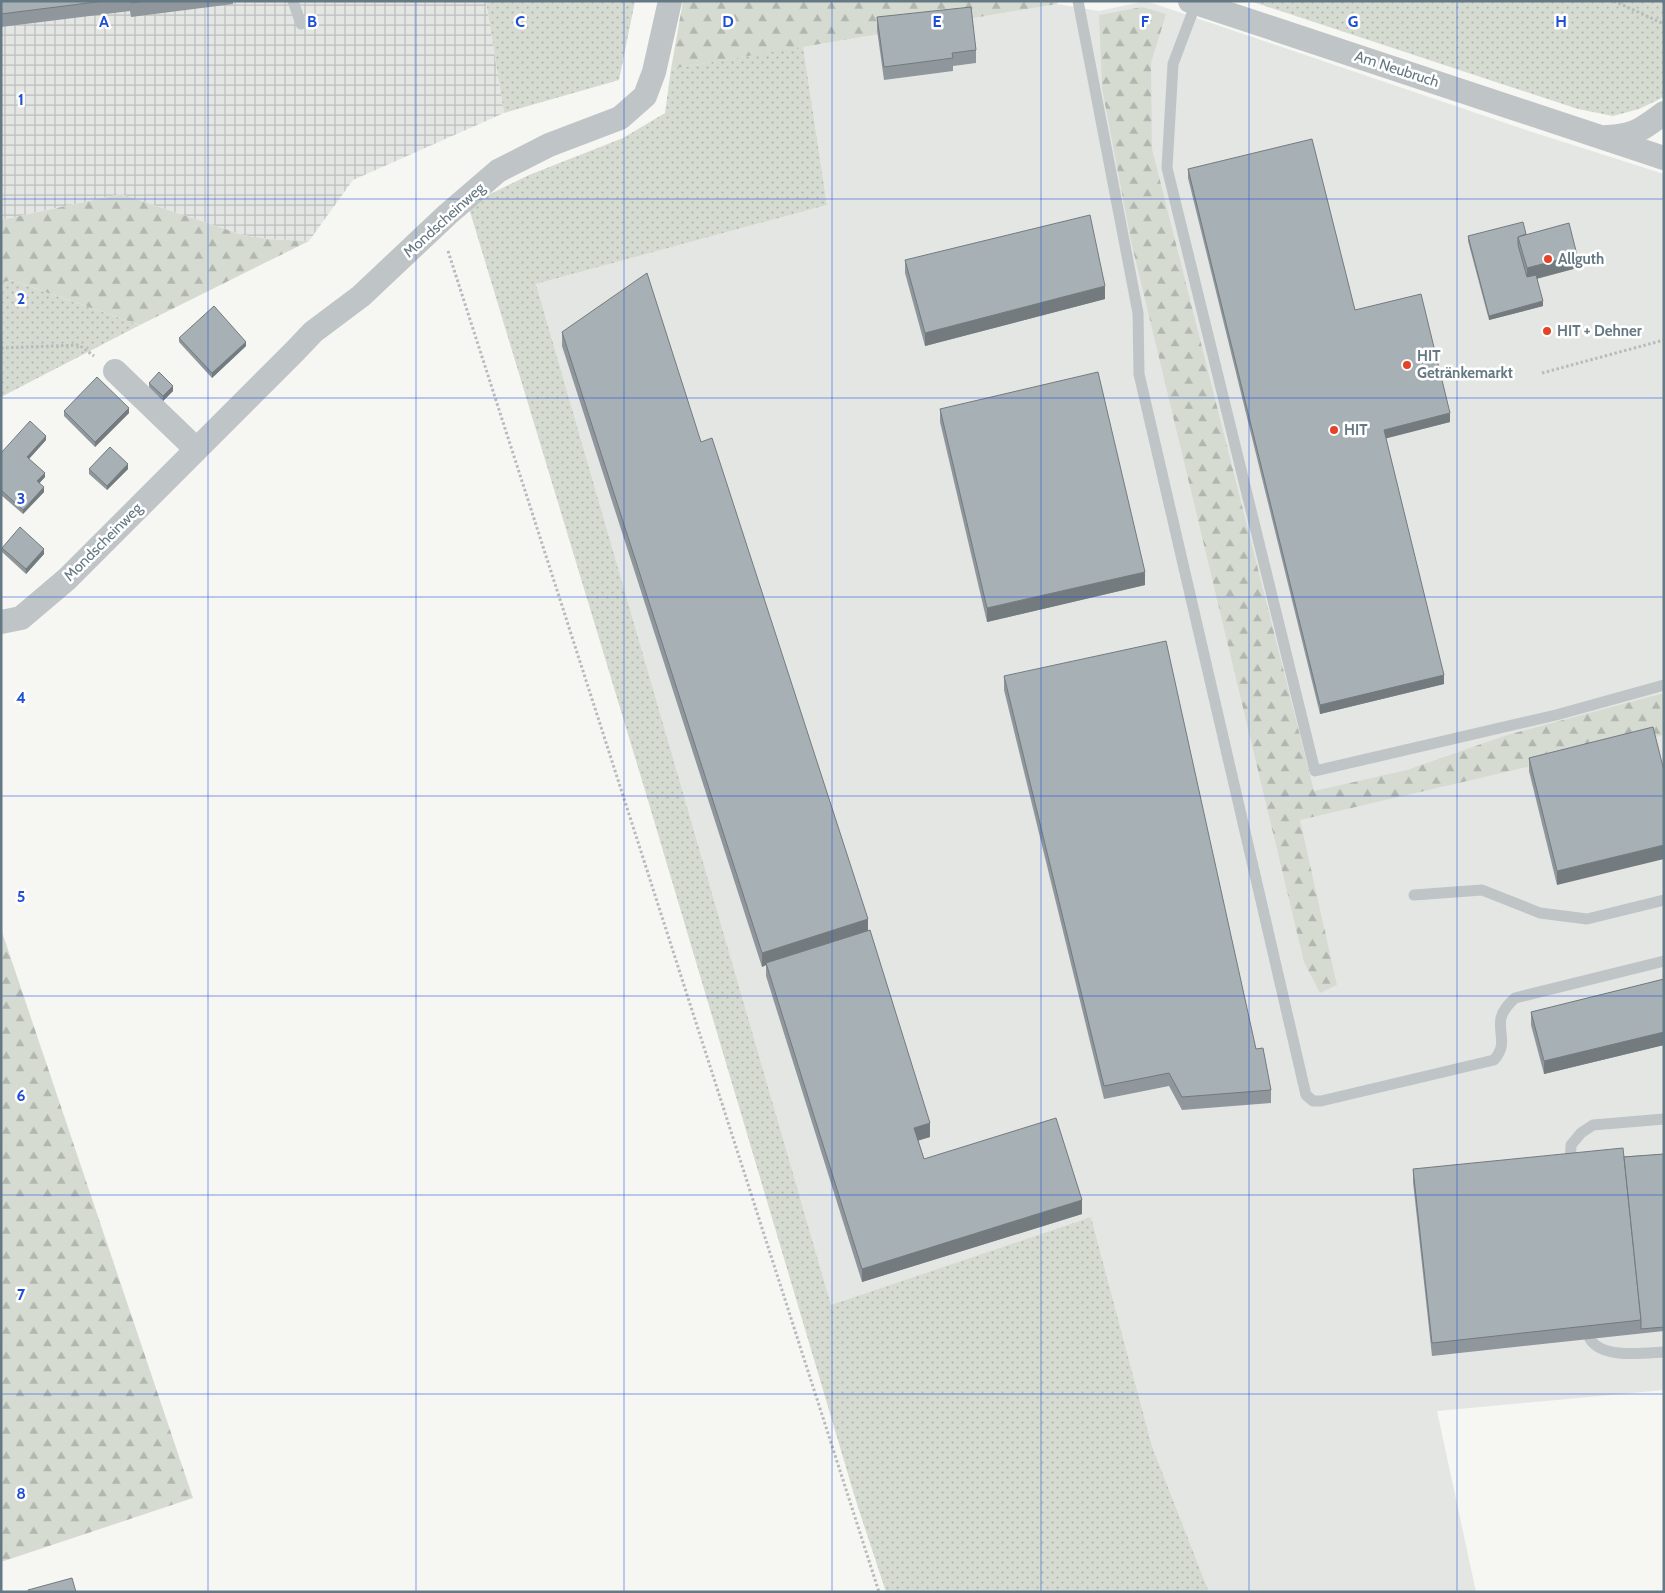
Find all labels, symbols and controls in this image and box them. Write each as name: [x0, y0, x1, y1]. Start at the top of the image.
text: A: [99, 12, 109, 31]
text: B: [307, 12, 317, 31]
text: C: [515, 12, 525, 31]
text: D: [722, 12, 734, 31]
text: E: [932, 12, 942, 31]
text: F: [1141, 12, 1150, 31]
text: G: [1348, 12, 1358, 31]
text: H: [1555, 12, 1567, 31]
street label: Am Neubruch: [1353, 47, 1441, 91]
text: 1: [18, 90, 24, 109]
street label: Mondscheinweg: [400, 178, 489, 261]
place label: Allguth: [1558, 250, 1604, 268]
marker: Allguth: [1542, 253, 1554, 265]
text: 2: [17, 289, 25, 308]
place label: HIT + Dehner: [1557, 322, 1642, 340]
marker: HIT + Dehner: [1541, 325, 1553, 337]
place label: HIT Getränkemarkt: [1417, 347, 1513, 382]
marker: HIT Getränkemarkt: [1401, 359, 1413, 371]
place label: HIT: [1344, 421, 1368, 439]
marker: HIT: [1328, 424, 1340, 436]
text: 3: [17, 489, 25, 508]
street label: Mondscheinweg: [60, 499, 146, 585]
text: 4: [16, 688, 26, 707]
text: 5: [17, 887, 25, 906]
text: 6: [17, 1086, 26, 1105]
text: 7: [17, 1285, 26, 1304]
text: 8: [16, 1484, 26, 1503]

